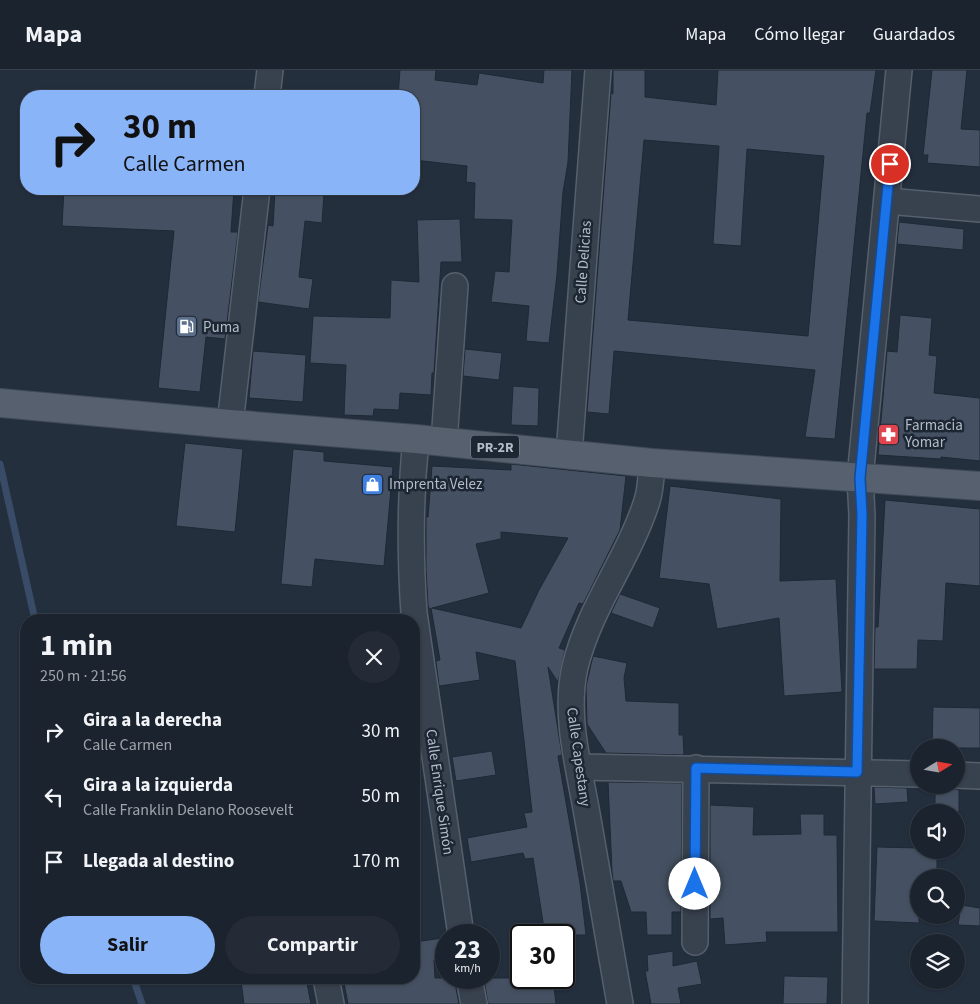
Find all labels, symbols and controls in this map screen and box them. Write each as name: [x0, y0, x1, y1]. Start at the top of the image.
text: Mapa: [25, 17, 82, 52]
text: Mapa: [685, 22, 726, 47]
text: Cómo llegar: [754, 22, 845, 47]
text: Guardados: [873, 22, 955, 47]
text: 30 m: [123, 102, 197, 152]
icon: right: [40, 110, 105, 175]
pin: [869, 143, 911, 185]
text: Calle Carmen: [123, 148, 246, 180]
icon: arrive: [876, 150, 904, 178]
street label: Calle Delicias: [570, 220, 597, 304]
fuel station icon: Puma: [175, 315, 199, 339]
place label: Puma: [203, 317, 240, 338]
place label: Farmacia Yomar: [904, 415, 963, 453]
pharmacy icon: Farmacia Yomar: [877, 422, 901, 446]
road number: PR-2R: [471, 436, 519, 458]
shop icon: Imprenta Velez: [361, 472, 385, 496]
place label: Imprenta Velez: [389, 474, 482, 495]
text: 1 min: [40, 624, 113, 667]
button: close: [348, 631, 400, 683]
text: 250 m · 21:56: [40, 665, 127, 687]
street label: Calle Capestany: [561, 706, 596, 808]
text: Gira a la derecha: [83, 707, 222, 734]
icon: right: [40, 718, 68, 746]
text: 30 m: [362, 718, 400, 745]
street label: Calle Enrique Simón: [420, 728, 459, 856]
text: Calle Carmen: [83, 734, 172, 756]
north arrow: [910, 739, 965, 794]
map controls: [910, 739, 965, 989]
text: Gira a la izquierda: [83, 772, 233, 799]
icon: left: [40, 783, 68, 811]
text: 50 m: [362, 783, 400, 810]
text: Calle Franklin Delano Roosevelt: [83, 799, 293, 821]
button: sound: [910, 804, 965, 859]
icon: arrive: [40, 848, 68, 876]
text: Llegada al destino: [83, 848, 234, 875]
text: 170 m: [352, 848, 400, 875]
position arrow: [668, 857, 720, 909]
button: search: [910, 869, 965, 924]
button: Salir: [40, 916, 215, 974]
button: Compartir: [225, 916, 400, 974]
speed limit sign: 30: [510, 924, 575, 989]
text: 23: [454, 932, 481, 968]
button: layers: [910, 934, 965, 989]
text: km/h: [454, 960, 481, 977]

